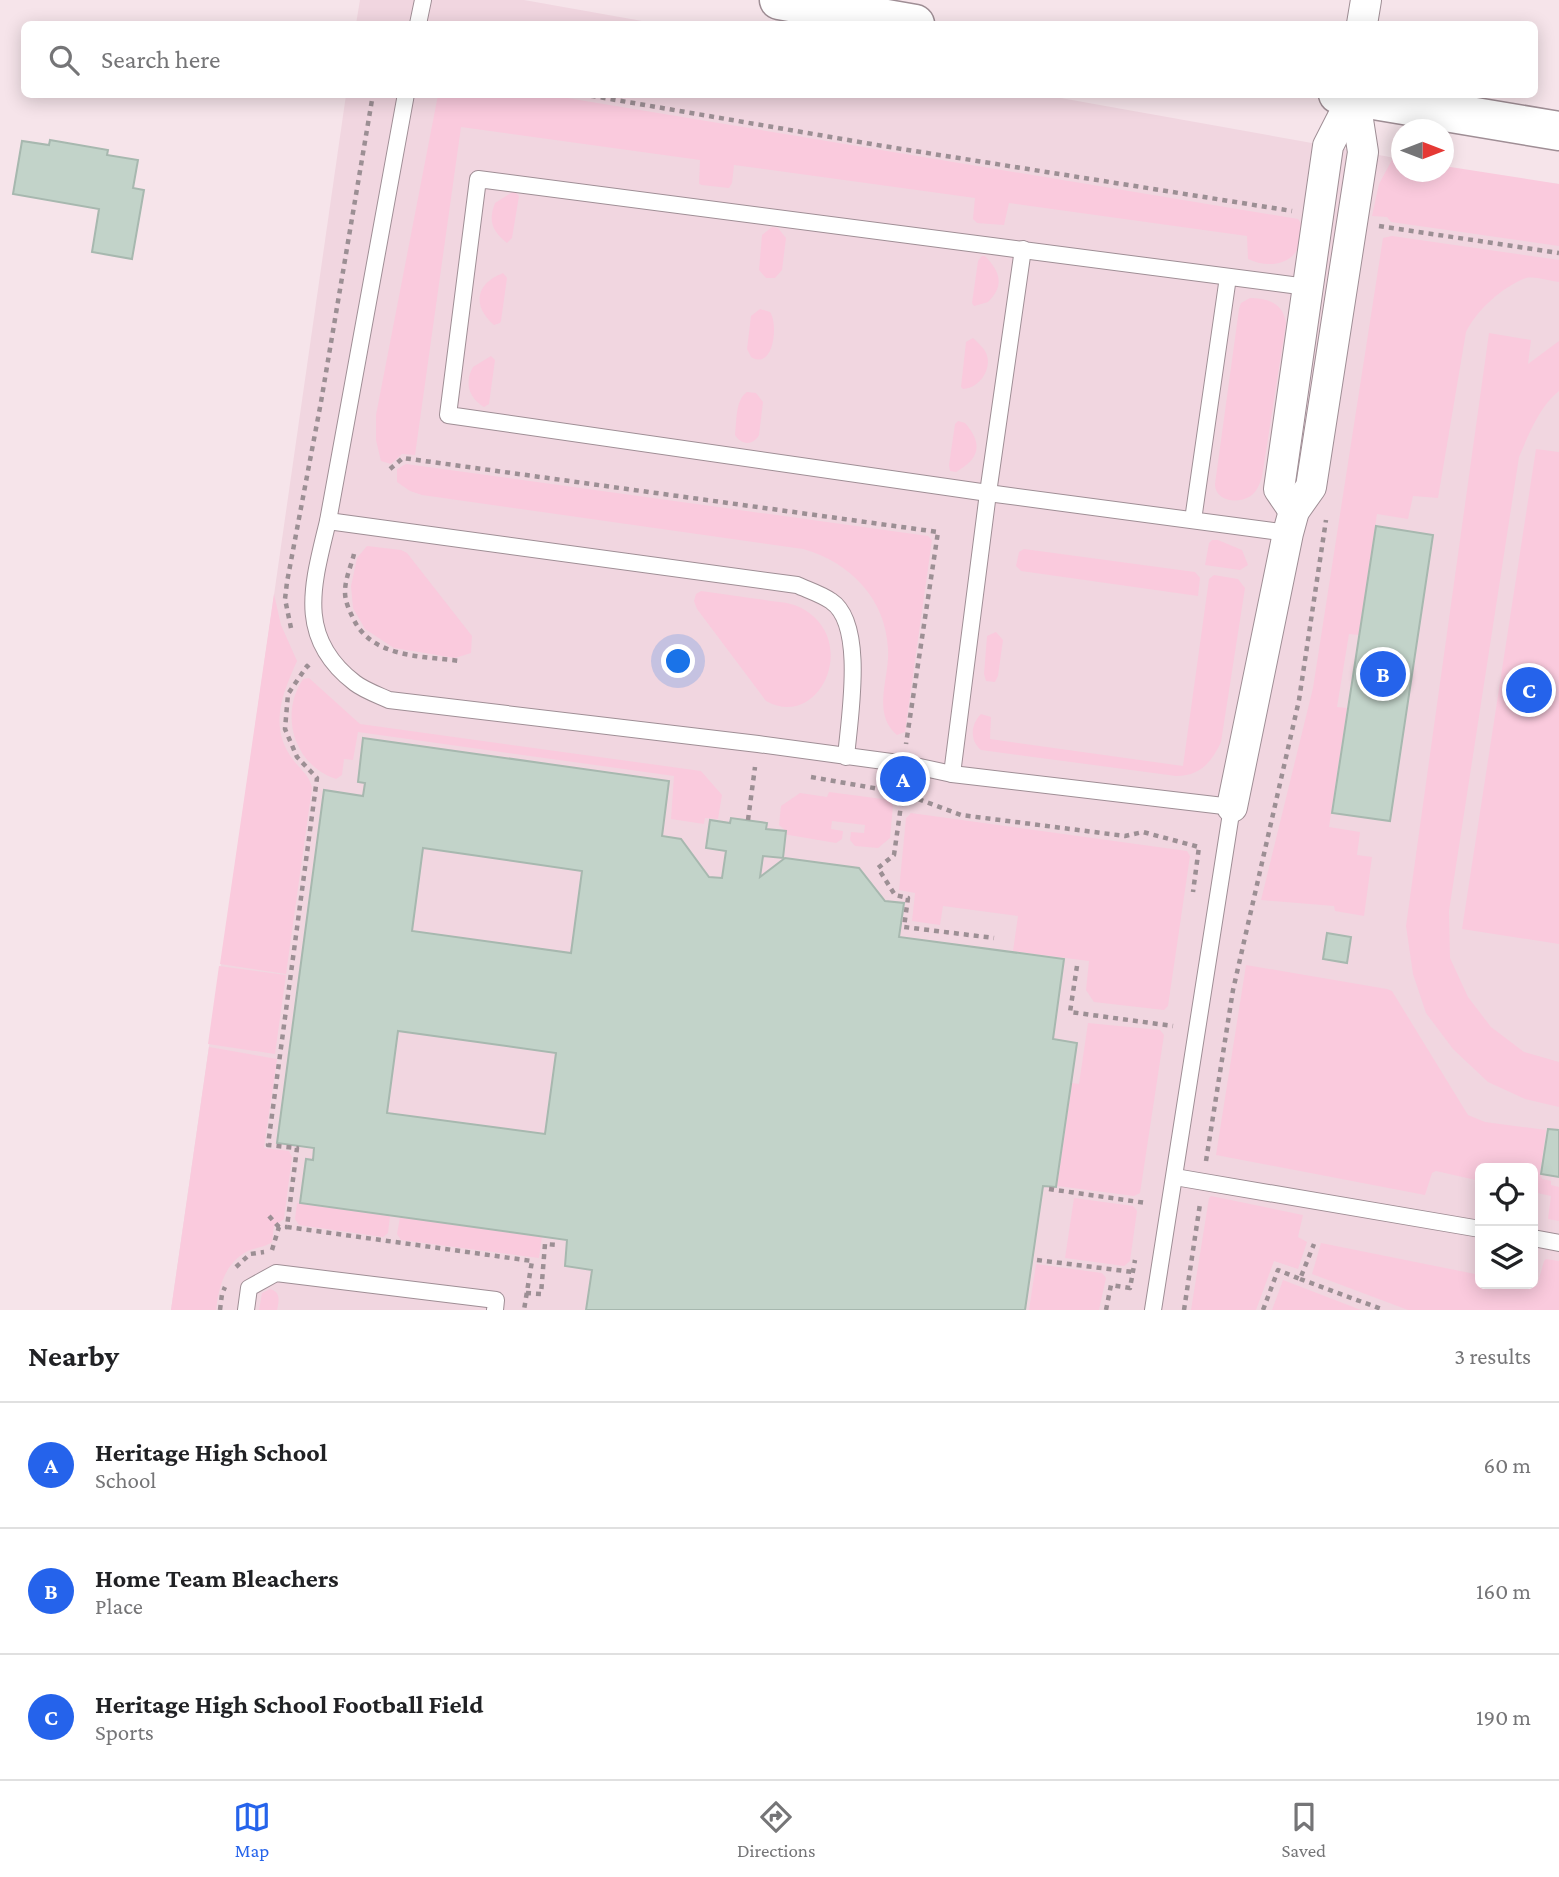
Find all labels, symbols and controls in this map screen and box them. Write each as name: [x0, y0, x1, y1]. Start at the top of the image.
search box: [21, 21, 1538, 98]
icon: search: [45, 41, 83, 79]
text: Search here: [101, 45, 220, 74]
north arrow: [1391, 119, 1454, 182]
your location: [661, 644, 695, 678]
pin: B: [1360, 648, 1406, 700]
pin: C: [1506, 664, 1552, 716]
pin: A: [880, 753, 926, 805]
map controls: [1475, 1163, 1538, 1289]
button: locate: [1475, 1163, 1538, 1226]
button: layers: [1475, 1226, 1538, 1289]
text: Nearby: [28, 1339, 119, 1372]
text: 3 results: [1454, 1343, 1531, 1369]
text: Heritage High School: [95, 1438, 327, 1467]
text: A: [44, 1452, 58, 1478]
text: 60 m: [1484, 1452, 1531, 1478]
text: School: [95, 1467, 156, 1493]
text: Home Team Bleachers: [95, 1564, 339, 1593]
text: B: [44, 1578, 58, 1604]
text: 160 m: [1476, 1578, 1531, 1604]
text: Place: [95, 1593, 143, 1619]
text: Heritage High School Football Field: [95, 1690, 483, 1719]
text: C: [44, 1704, 58, 1730]
text: 190 m: [1476, 1704, 1531, 1730]
text: Sports: [95, 1719, 154, 1745]
tab: Map: [233, 1798, 271, 1861]
tab: Directions: [737, 1798, 816, 1861]
tab: Saved: [1281, 1798, 1326, 1861]

